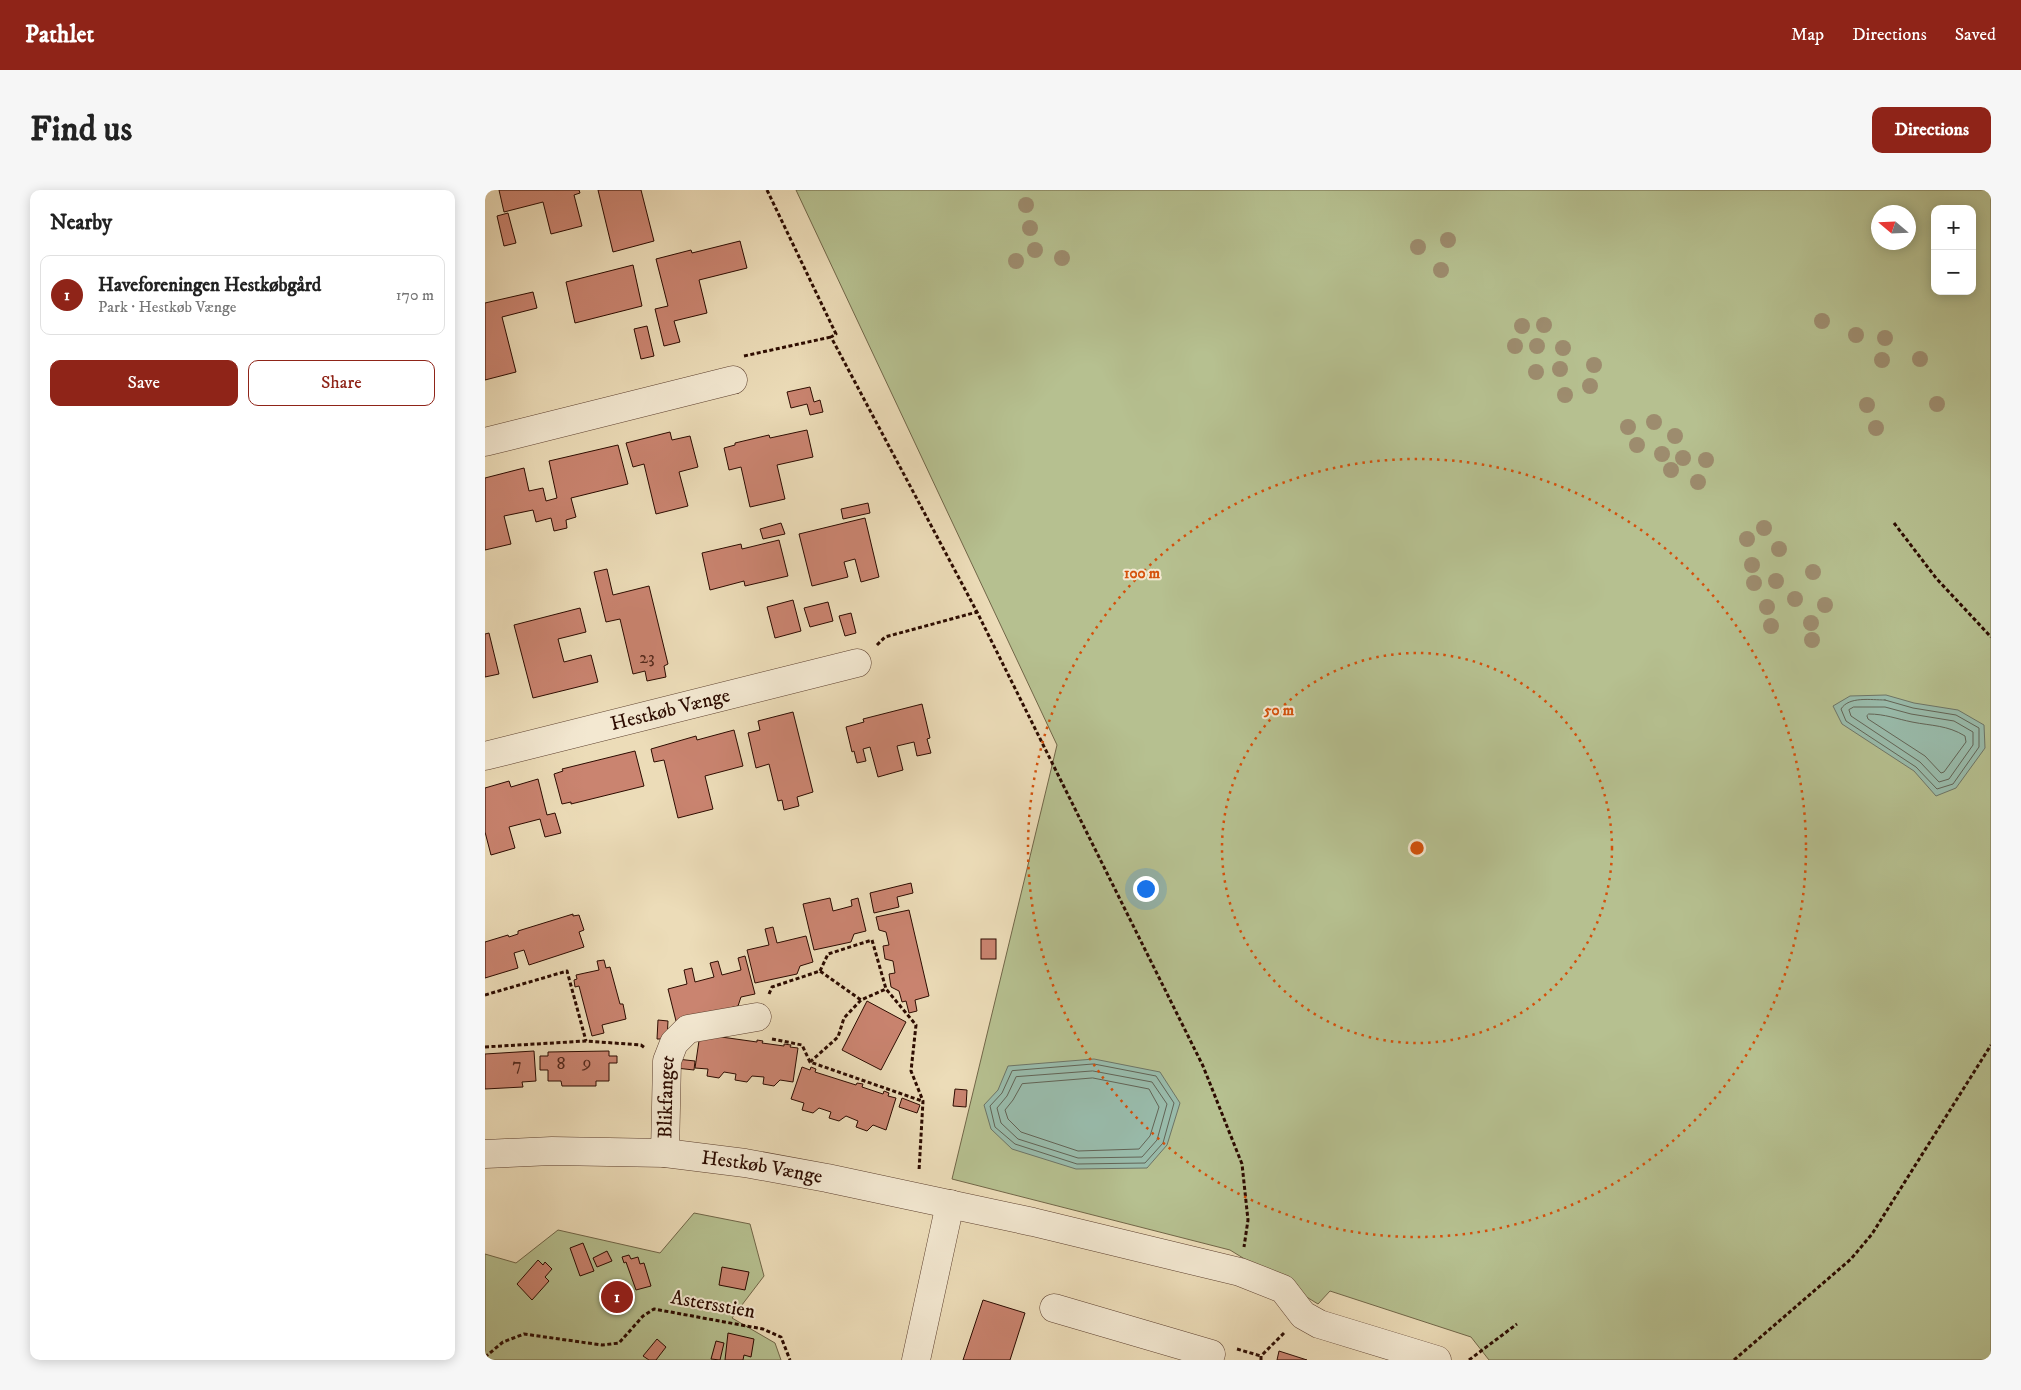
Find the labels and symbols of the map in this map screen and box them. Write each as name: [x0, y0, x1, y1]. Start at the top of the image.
north arrow: [1871, 205, 1916, 250]
text: 100 m: [1124, 564, 1161, 583]
house number: 23: [639, 647, 655, 669]
street label: Hestkøb Vænge: [608, 683, 733, 737]
text: 50 m: [1263, 701, 1295, 720]
centre of rings: [1408, 839, 1426, 857]
your location: [1133, 876, 1159, 902]
street label: Blikfanget: [653, 1051, 681, 1139]
house number: 9: [582, 1052, 591, 1074]
house number: 8: [556, 1053, 566, 1075]
house number: 7: [512, 1054, 522, 1076]
street label: Hestkøb Vænge: [700, 1145, 824, 1189]
pin: 1: [601, 1278, 633, 1316]
street label: Astersstien: [669, 1285, 758, 1325]

